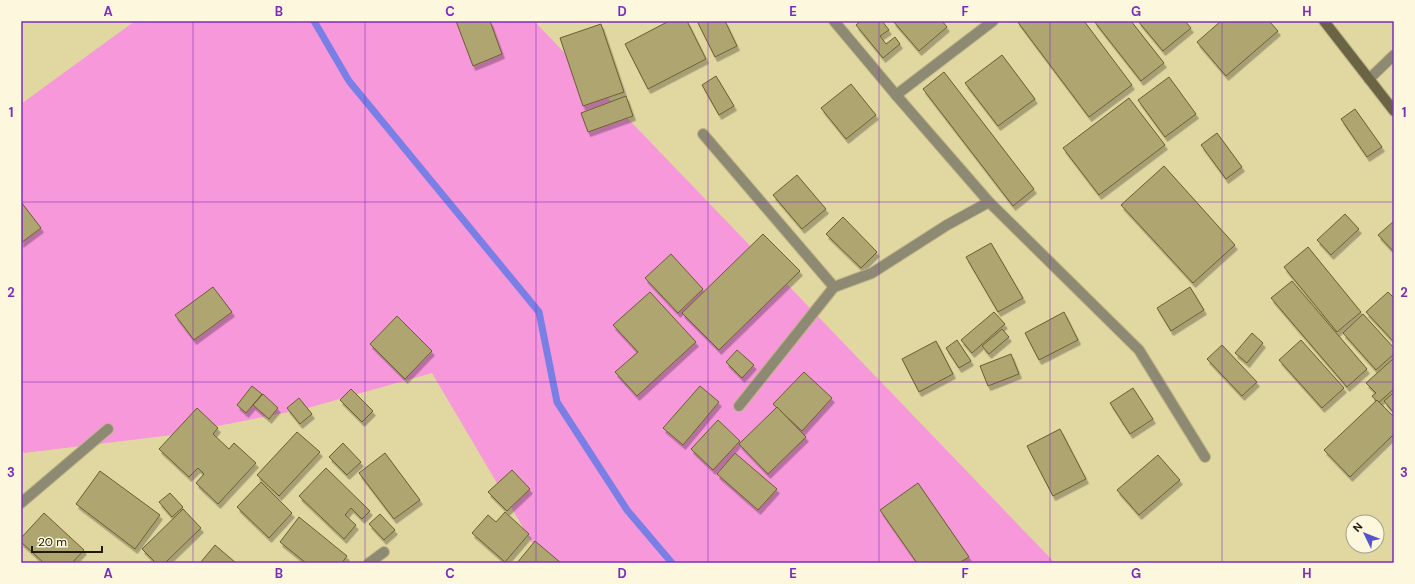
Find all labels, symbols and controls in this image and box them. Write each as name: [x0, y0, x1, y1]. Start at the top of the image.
text: A: [103, 3, 113, 20]
text: B: [275, 3, 283, 20]
text: C: [445, 3, 455, 20]
text: D: [617, 3, 627, 20]
text: E: [789, 3, 797, 20]
text: F: [961, 3, 969, 20]
text: G: [1131, 3, 1141, 20]
text: H: [1302, 3, 1312, 20]
text: 1: [9, 104, 13, 121]
text: 1: [1402, 104, 1406, 121]
text: 2: [7, 284, 15, 301]
text: 2: [1400, 284, 1408, 301]
text: 3: [7, 464, 15, 481]
text: 3: [1400, 464, 1408, 481]
north arrow: [1345, 514, 1385, 554]
text: N: [1350, 519, 1366, 535]
scale bar: [32, 528, 102, 554]
text: 20 m: [38, 534, 67, 550]
text: A: [103, 565, 113, 582]
text: B: [275, 565, 283, 582]
text: C: [445, 565, 455, 582]
text: D: [617, 565, 627, 582]
text: E: [789, 565, 797, 582]
text: F: [961, 565, 969, 582]
text: G: [1131, 565, 1141, 582]
text: H: [1302, 565, 1312, 582]

